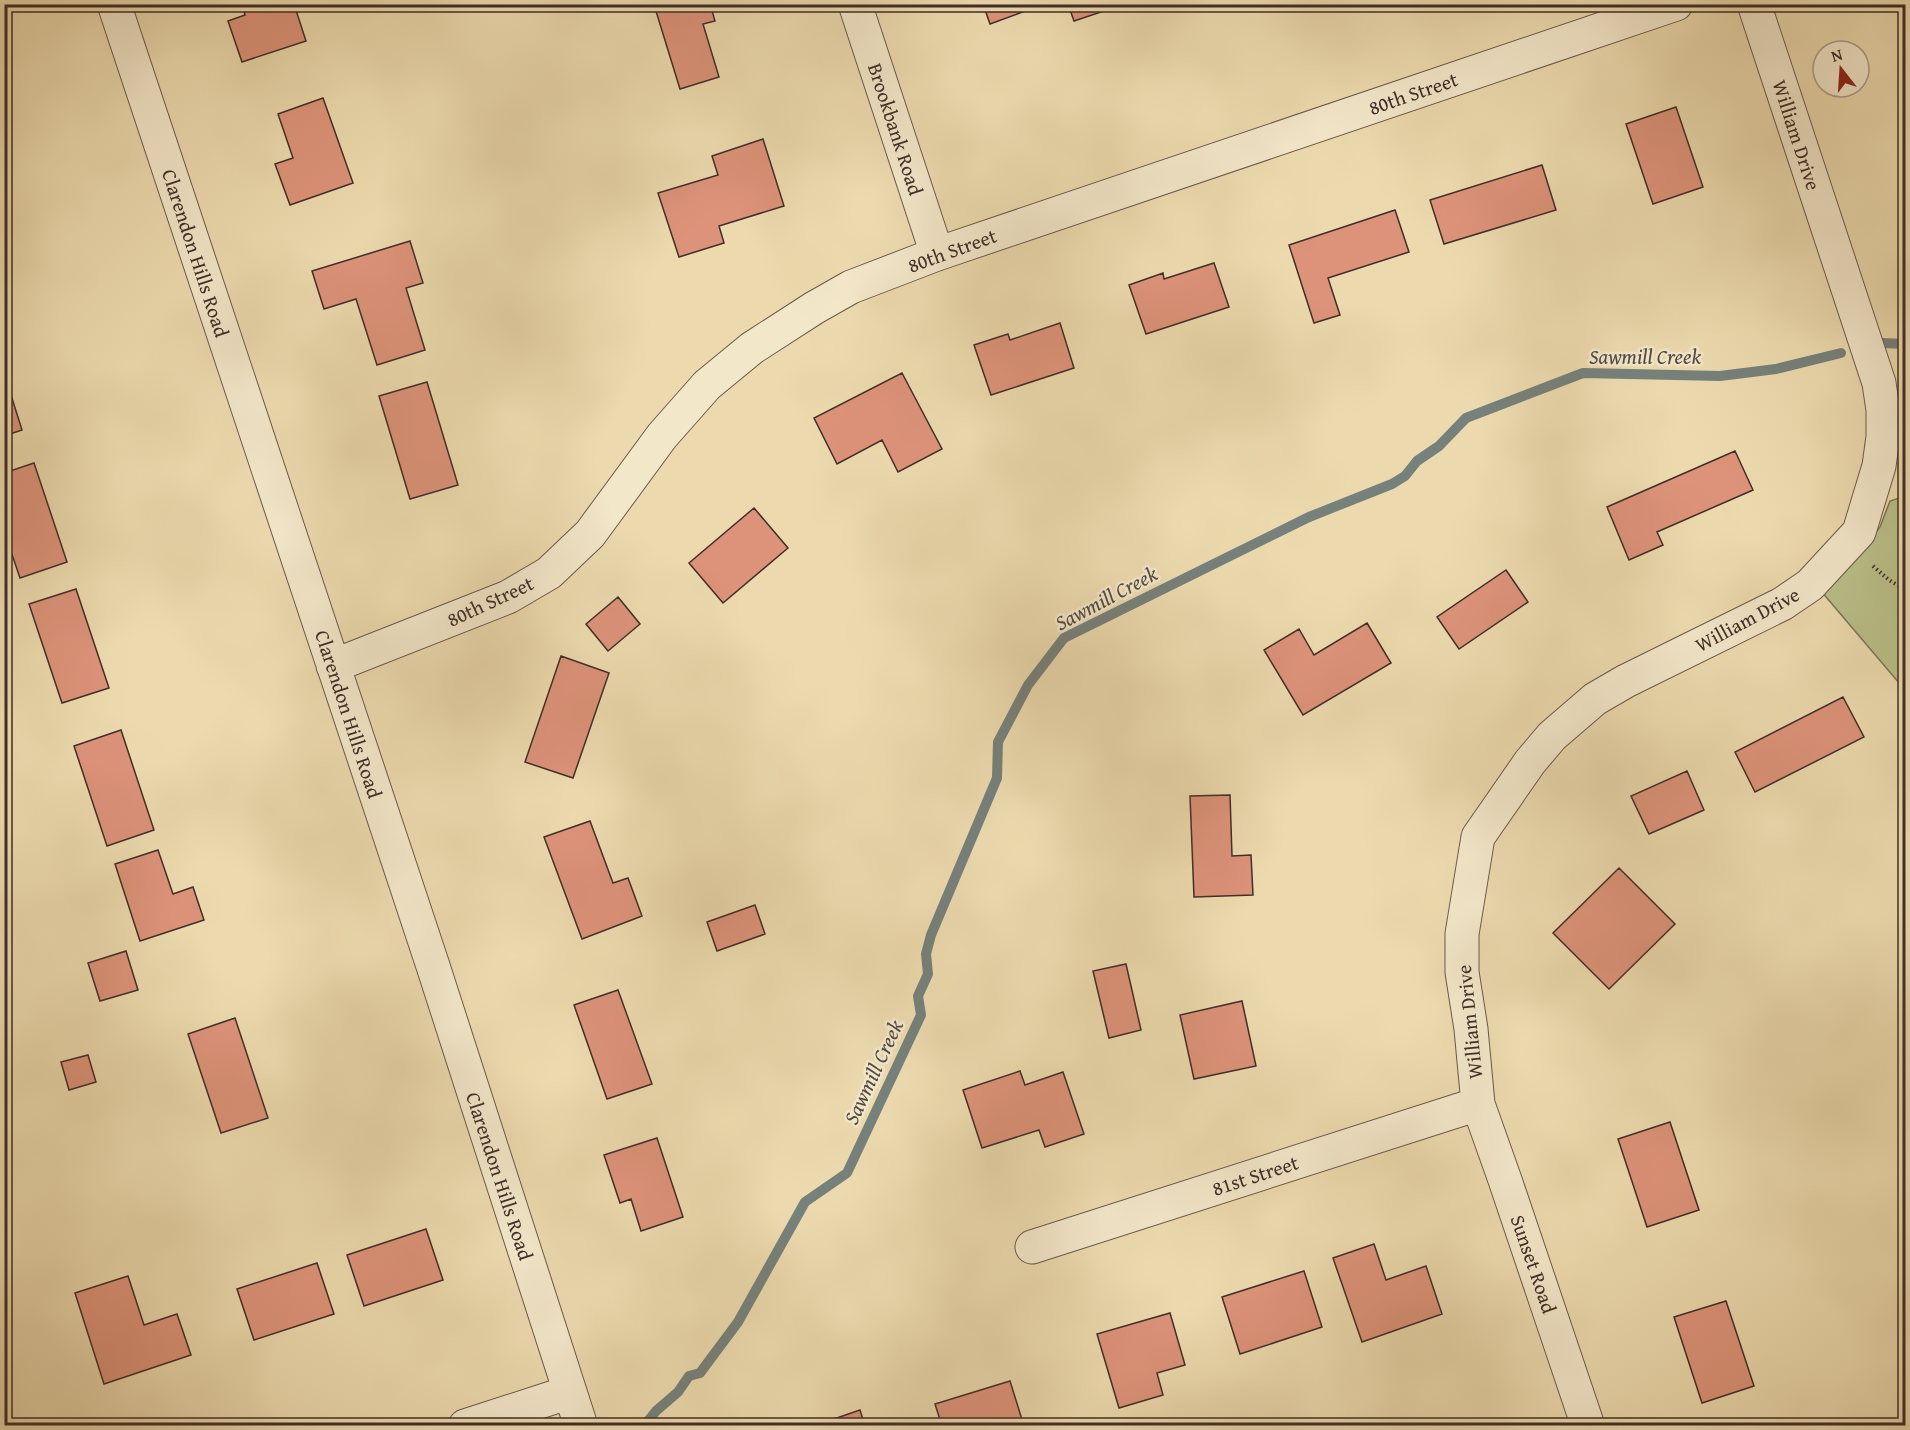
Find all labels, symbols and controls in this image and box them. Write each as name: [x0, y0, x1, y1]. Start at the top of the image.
north arrow: [1811, 39, 1871, 99]
text: N: [1828, 42, 1846, 68]
street label: Brookbank Road: [861, 59, 931, 199]
street label: 80th Street: [1365, 64, 1461, 122]
street label: William Drive: [1766, 76, 1828, 194]
street label: Clarendon Hills Road: [155, 165, 237, 341]
street label: 80th Street: [904, 221, 1000, 279]
water label: Sawmill Creek: [1589, 341, 1701, 372]
water label: Sawmill Creek: [1049, 558, 1163, 638]
street label: 80th Street: [442, 568, 538, 634]
street label: William Drive: [1690, 579, 1804, 659]
street label: Clarendon Hills Road: [308, 626, 390, 802]
street label: William Drive: [1449, 964, 1489, 1080]
water label: Sawmill Creek: [835, 1014, 911, 1129]
street label: Clarendon Hills Road: [459, 1088, 541, 1264]
street label: 81st Street: [1208, 1147, 1302, 1203]
street label: Sunset Road: [1504, 1211, 1564, 1317]

